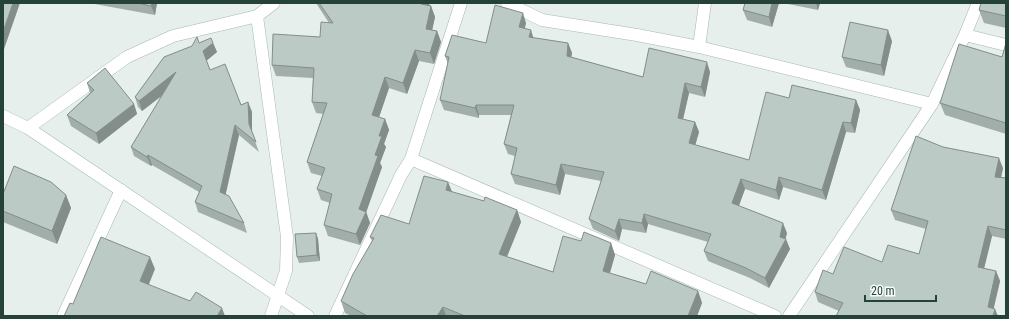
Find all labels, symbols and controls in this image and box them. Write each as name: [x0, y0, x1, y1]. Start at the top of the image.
scale bar: [865, 277, 936, 303]
text: 20 m: [871, 284, 895, 298]

